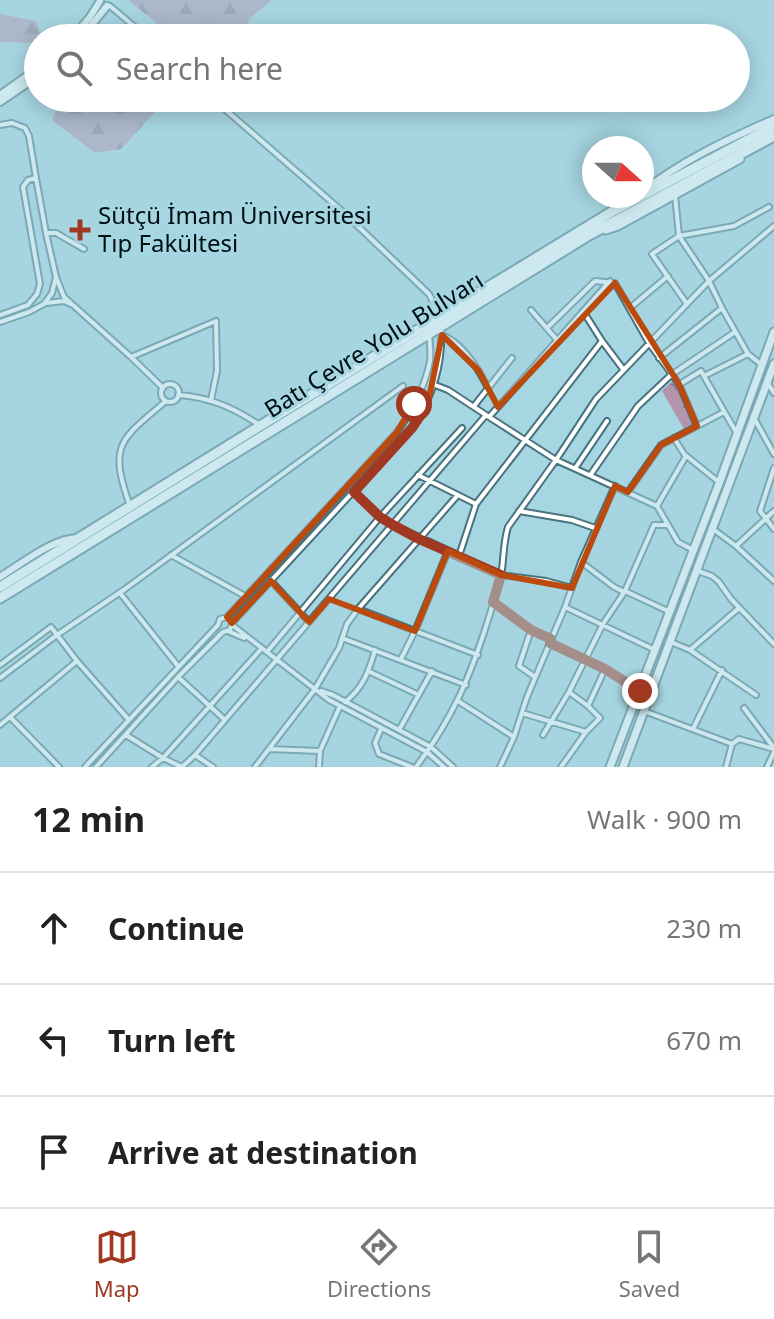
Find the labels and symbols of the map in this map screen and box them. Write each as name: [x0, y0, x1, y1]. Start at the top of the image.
north arrow: [582, 136, 654, 208]
place label: Sütçü İmam Üniversitesi Tıp Fakültesi: [98, 198, 372, 259]
marker: Sütçü İmam Üniversitesi Tıp Fakültesi: [69, 219, 91, 241]
street label: Batı Çevre Yolu Bulvarı: [257, 263, 489, 425]
route start: [396, 386, 432, 422]
route end: [622, 673, 658, 709]

